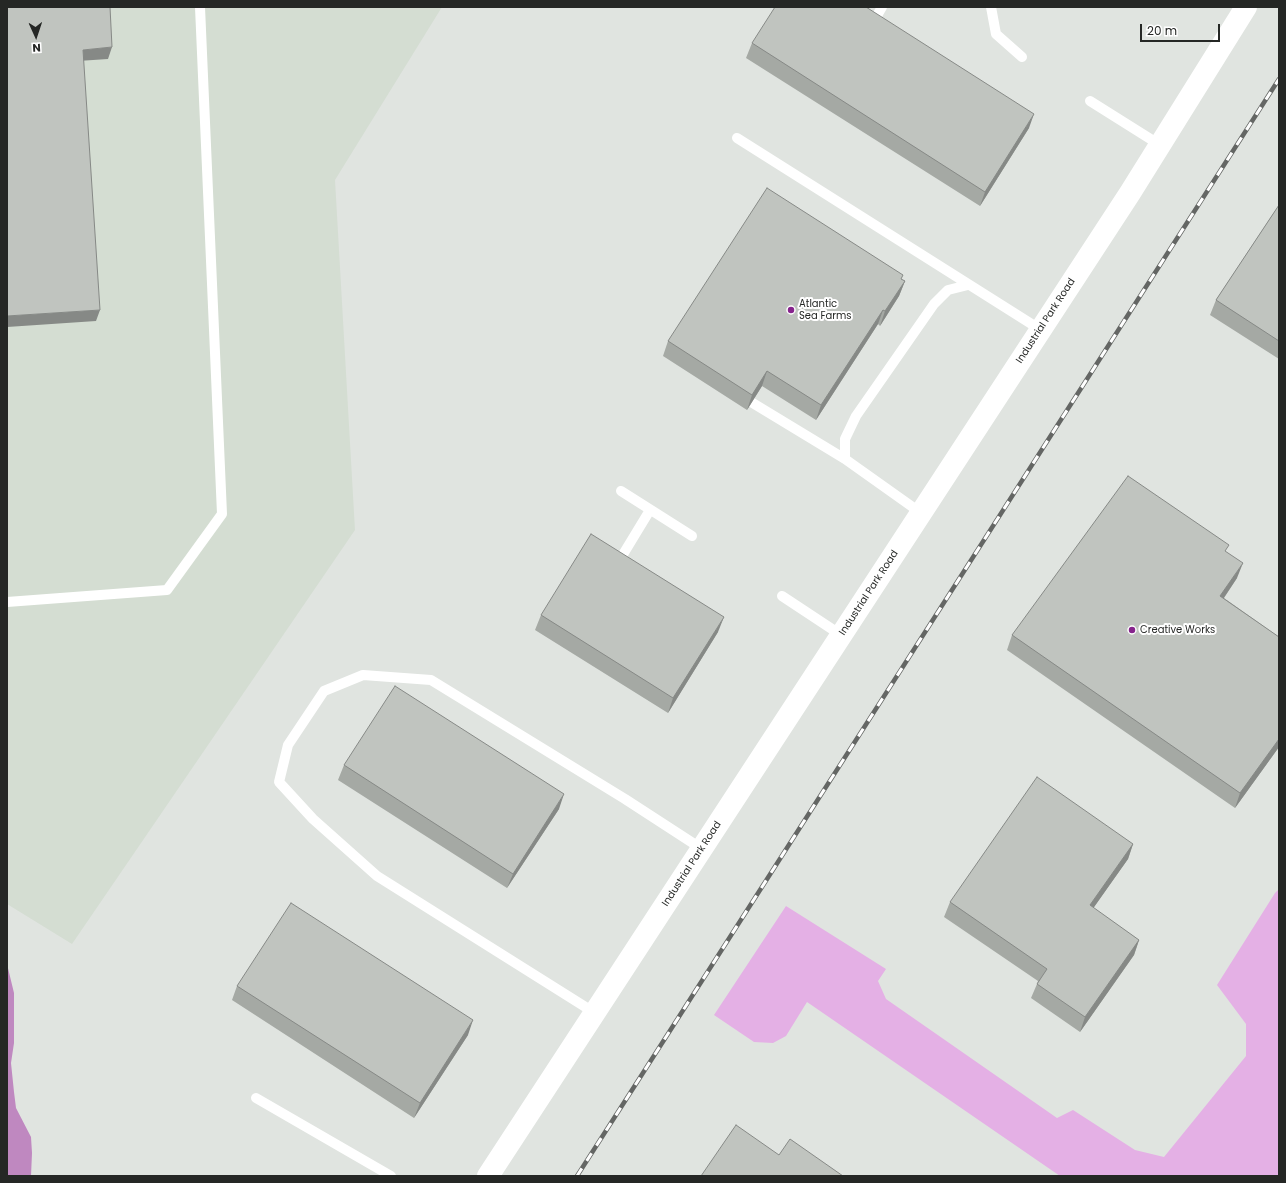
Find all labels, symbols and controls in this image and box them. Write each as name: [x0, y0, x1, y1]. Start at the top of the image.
north arrow: [16, 16, 56, 56]
scale bar: [1142, 16, 1222, 42]
text: 20 m: [1147, 22, 1177, 39]
text: N: [32, 40, 41, 56]
street label: Industrial Park Road: [1014, 276, 1078, 366]
place label: Atlantic Sea Farms: [799, 298, 852, 322]
marker: Atlantic Sea Farms: [786, 305, 796, 315]
street label: Industrial Park Road: [837, 548, 901, 638]
place label: Creative Works: [1140, 624, 1215, 636]
marker: Creative Works: [1127, 625, 1137, 635]
street label: Industrial Park Road: [660, 819, 724, 909]

